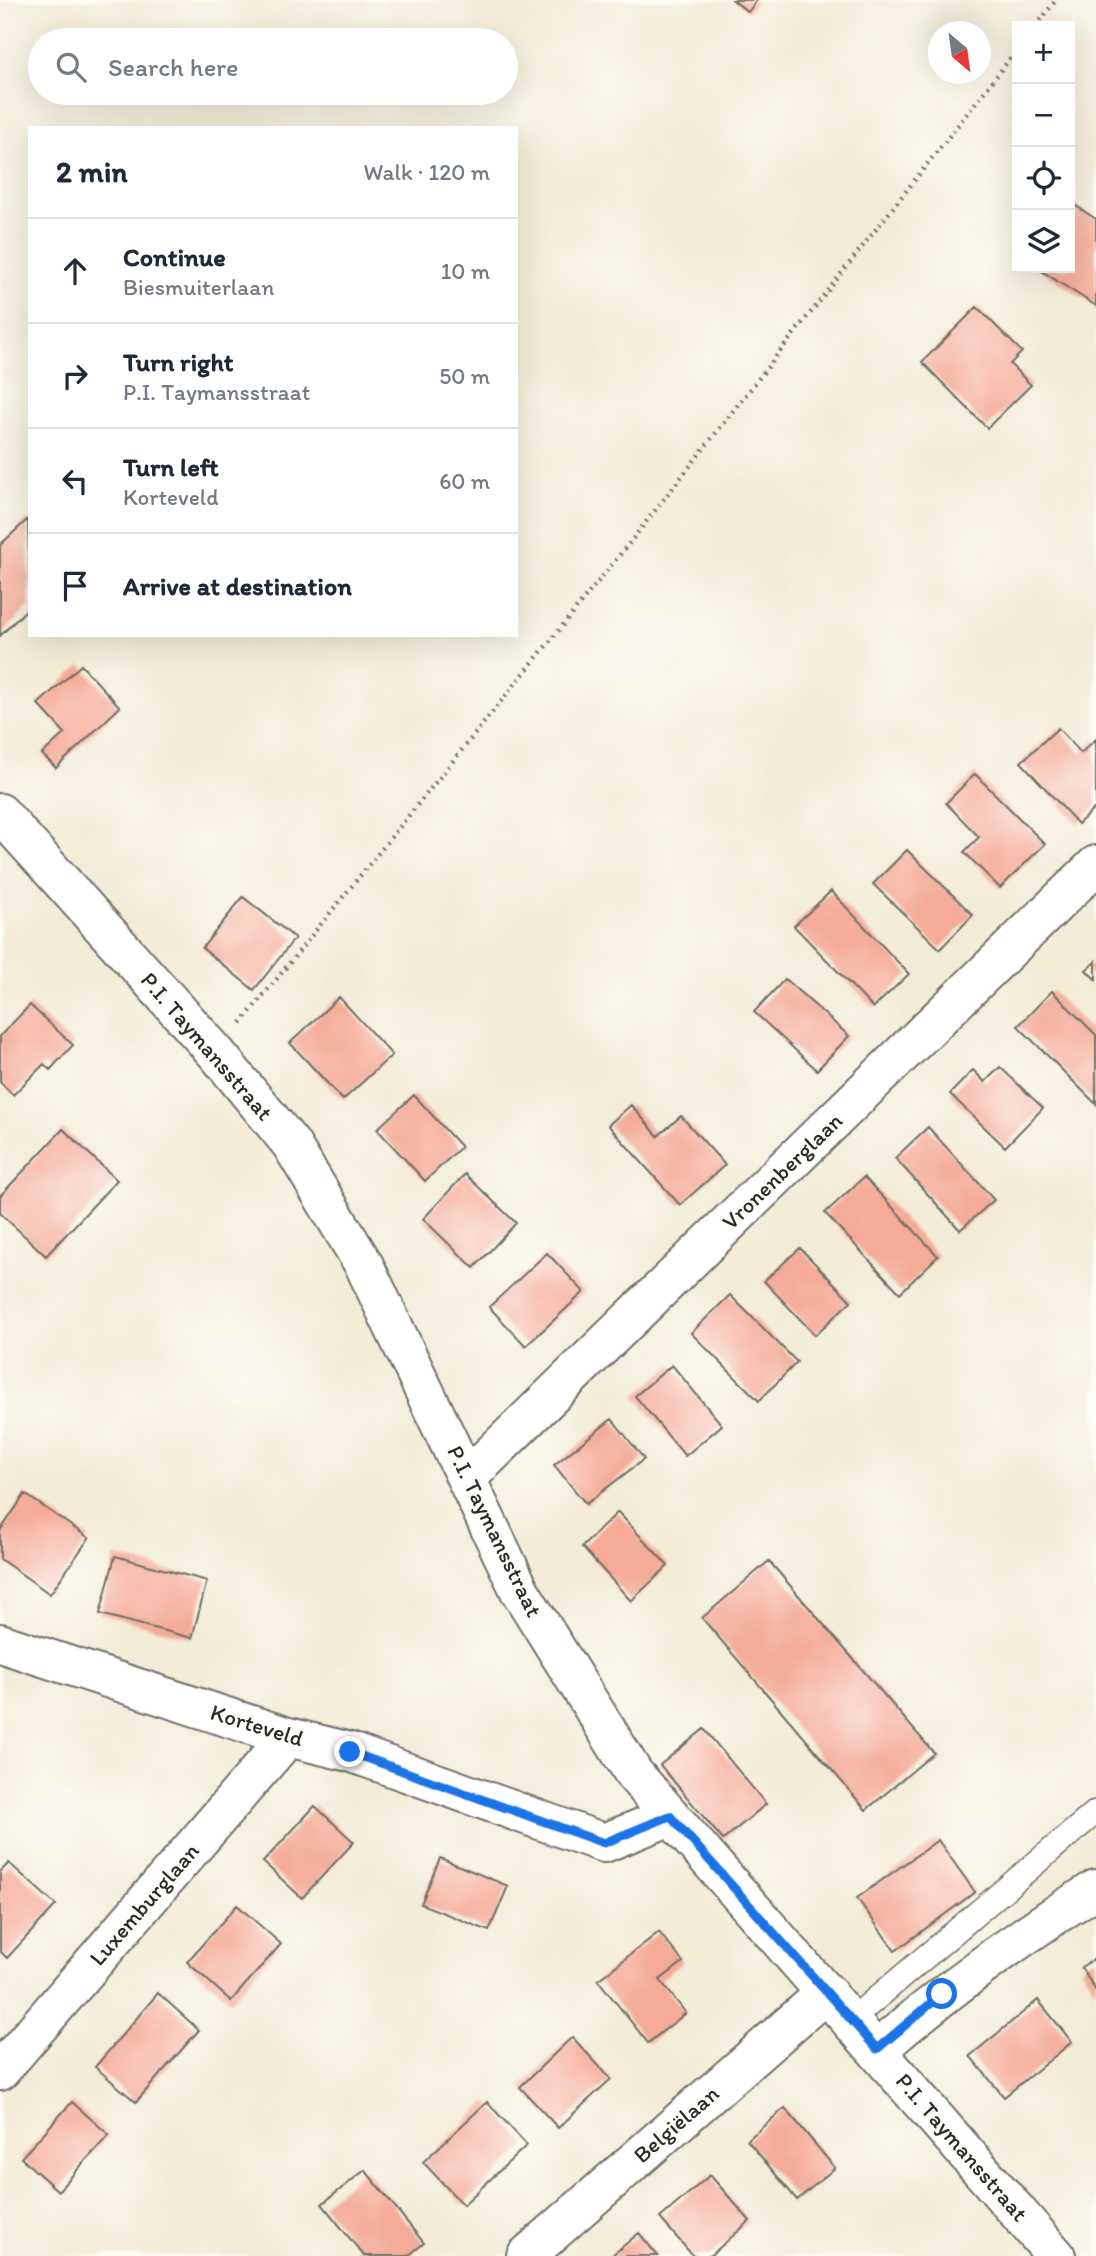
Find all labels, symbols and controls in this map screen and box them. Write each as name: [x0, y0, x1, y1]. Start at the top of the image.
north arrow: [928, 21, 991, 84]
map controls: [1012, 21, 1075, 273]
button: +: [1012, 21, 1075, 84]
search box: [28, 28, 518, 105]
icon: search: [52, 48, 90, 86]
text: Search here: [108, 51, 238, 83]
button: −: [1012, 84, 1075, 147]
button: locate: [1012, 147, 1075, 210]
text: 2 min: [56, 153, 127, 190]
text: Walk · 120 m: [364, 158, 490, 186]
button: layers: [1012, 210, 1075, 273]
text: Continue: [123, 241, 226, 273]
icon: ahead: [56, 252, 94, 290]
text: 10 m: [441, 257, 490, 285]
text: Biesmuiterlaan: [123, 273, 274, 301]
text: Turn right: [123, 346, 234, 378]
icon: right: [56, 357, 94, 395]
text: 50 m: [439, 362, 490, 390]
text: P.I. Taymansstraat: [123, 378, 310, 406]
text: Turn left: [123, 451, 219, 483]
icon: left: [56, 462, 94, 500]
text: 60 m: [439, 467, 490, 495]
text: Korteveld: [123, 483, 219, 511]
icon: arrive: [56, 567, 94, 605]
text: Arrive at destination: [123, 570, 352, 602]
street label: P.I. Taymansstraat: [135, 966, 279, 1126]
street label: Vronenberglaan: [716, 1107, 848, 1235]
street label: P.I. Taymansstraat: [441, 1441, 549, 1622]
street label: Korteveld: [207, 1698, 307, 1752]
route end: [334, 1736, 365, 1767]
street label: Luxemburglaan: [83, 1837, 205, 1971]
route start: [926, 1978, 957, 2009]
street label: P.I. Taymansstraat: [890, 2067, 1034, 2227]
street label: Belgiëlaan: [627, 2079, 725, 2169]

